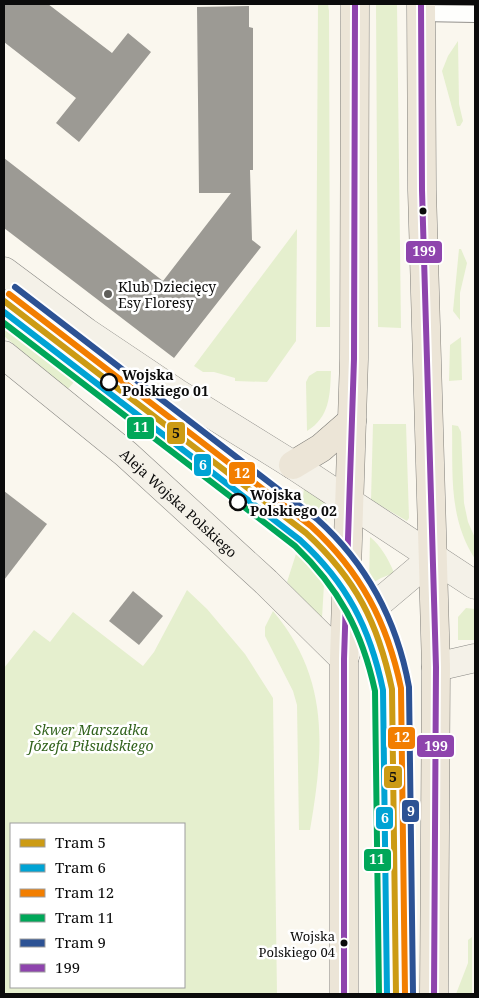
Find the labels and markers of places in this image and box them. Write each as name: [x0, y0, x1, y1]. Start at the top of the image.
unlabelled marker: [418, 206, 428, 216]
place label: Klub Dziecięcy Esy Floresy: [118, 277, 216, 312]
marker: Klub Dziecięcy Esy Floresy: [102, 288, 114, 300]
place label: Wojska Polskiego 01: [122, 365, 209, 400]
marker: Wojska Polskiego 01: [100, 373, 118, 391]
place label: Wojska Polskiego 02: [250, 485, 337, 520]
marker: Wojska Polskiego 02: [229, 493, 247, 511]
place label: Wojska Polskiego 04: [259, 927, 336, 961]
marker: Wojska Polskiego 04: [339, 938, 349, 948]

